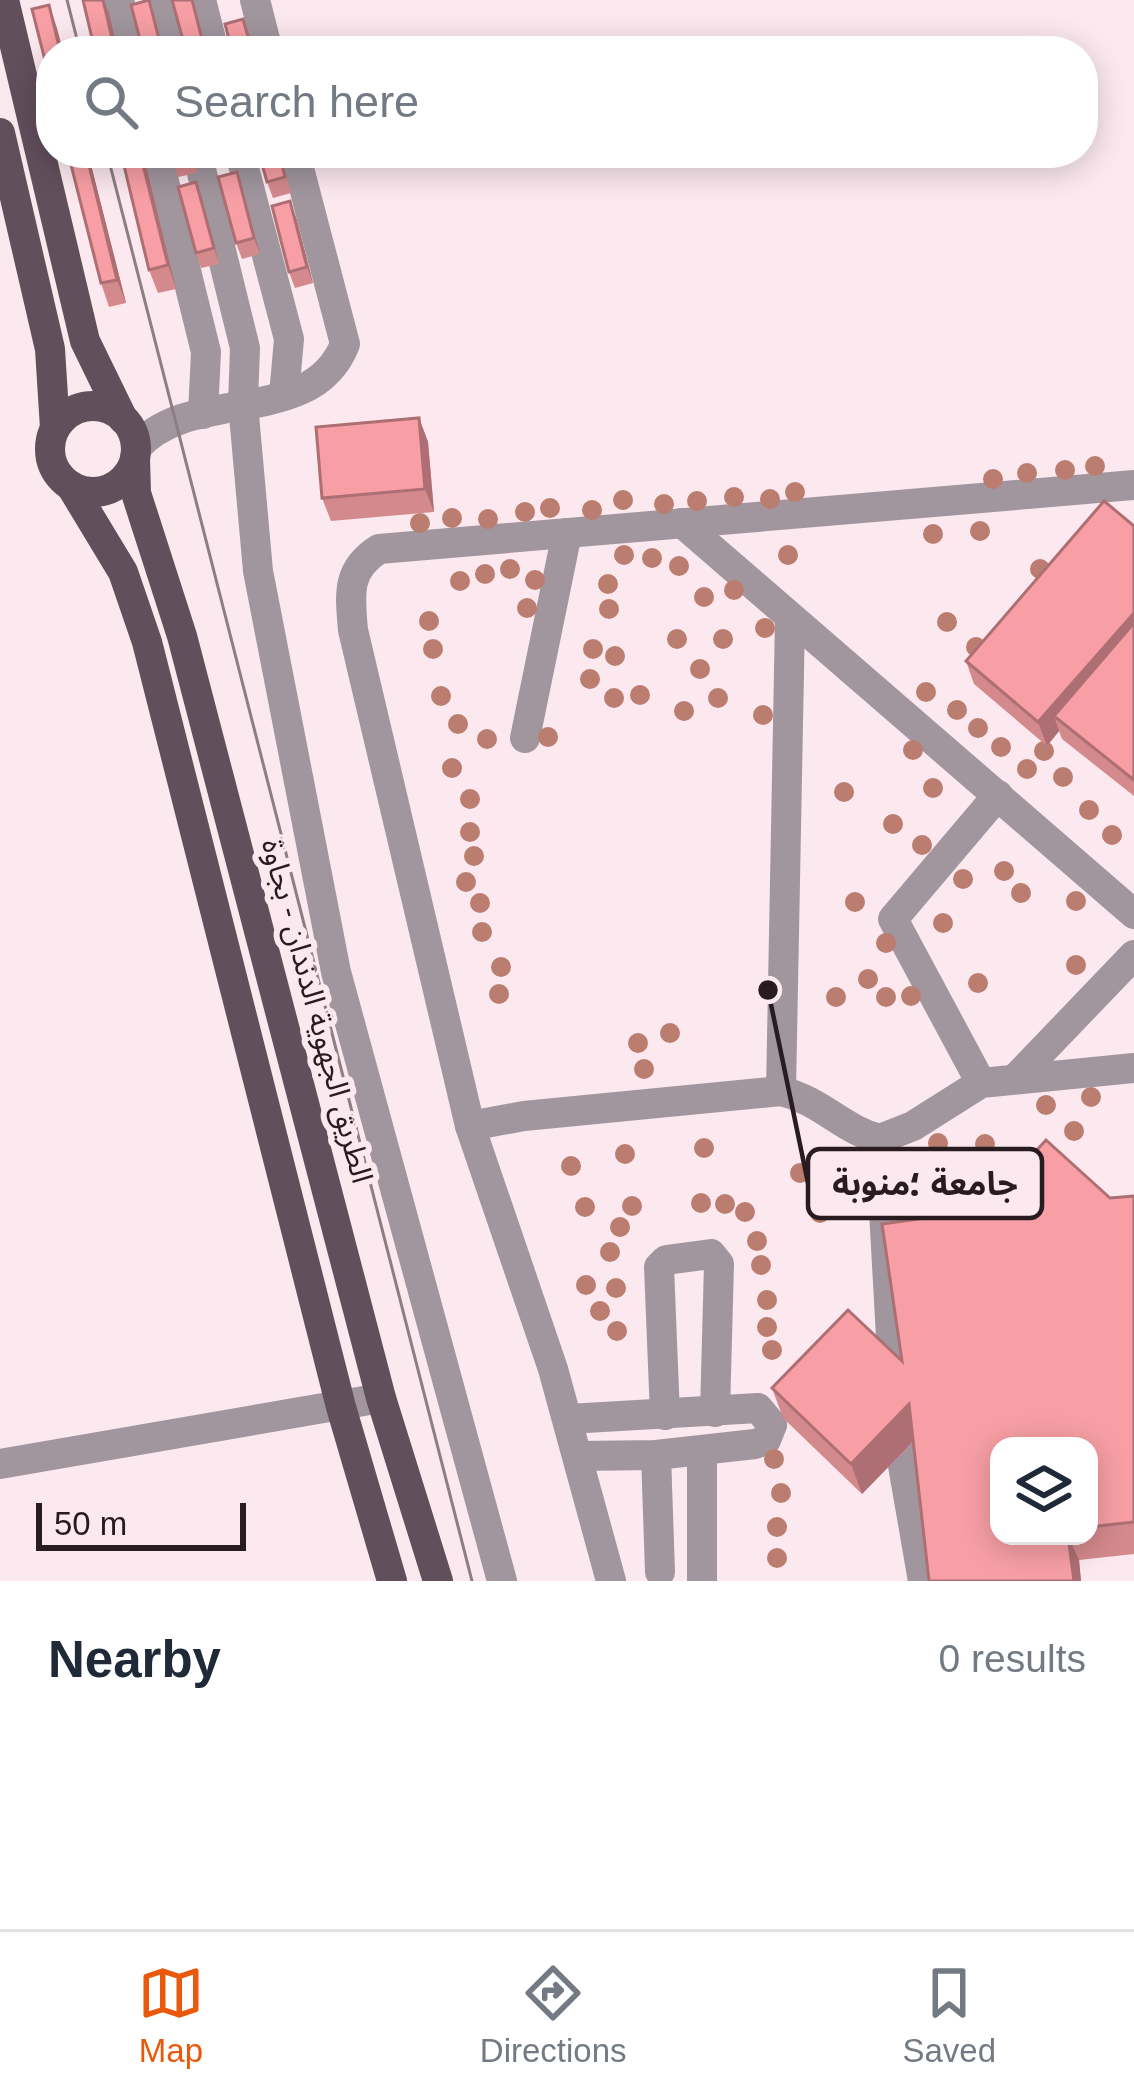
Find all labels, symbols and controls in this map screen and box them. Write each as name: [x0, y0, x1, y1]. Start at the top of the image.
search box: [36, 36, 1098, 168]
icon: search: [78, 69, 144, 135]
text: Search here: [174, 76, 419, 127]
street label: الطريق الجهوية الدندان - بجاوة: [254, 835, 379, 1187]
callout: جامعة ؛منوبة: [808, 1149, 1042, 1218]
text: جامعة ؛منوبة: [832, 1165, 1018, 1203]
map controls: [990, 1437, 1098, 1545]
button: layers: [990, 1437, 1098, 1545]
scale bar: [36, 1497, 246, 1550]
text: 50 m: [54, 1505, 127, 1542]
text: Nearby: [48, 1631, 221, 1688]
text: 0 results: [939, 1637, 1086, 1680]
tab: Map: [138, 1960, 204, 2070]
tab: Directions: [480, 1960, 627, 2070]
tab: Saved: [902, 1960, 996, 2070]

